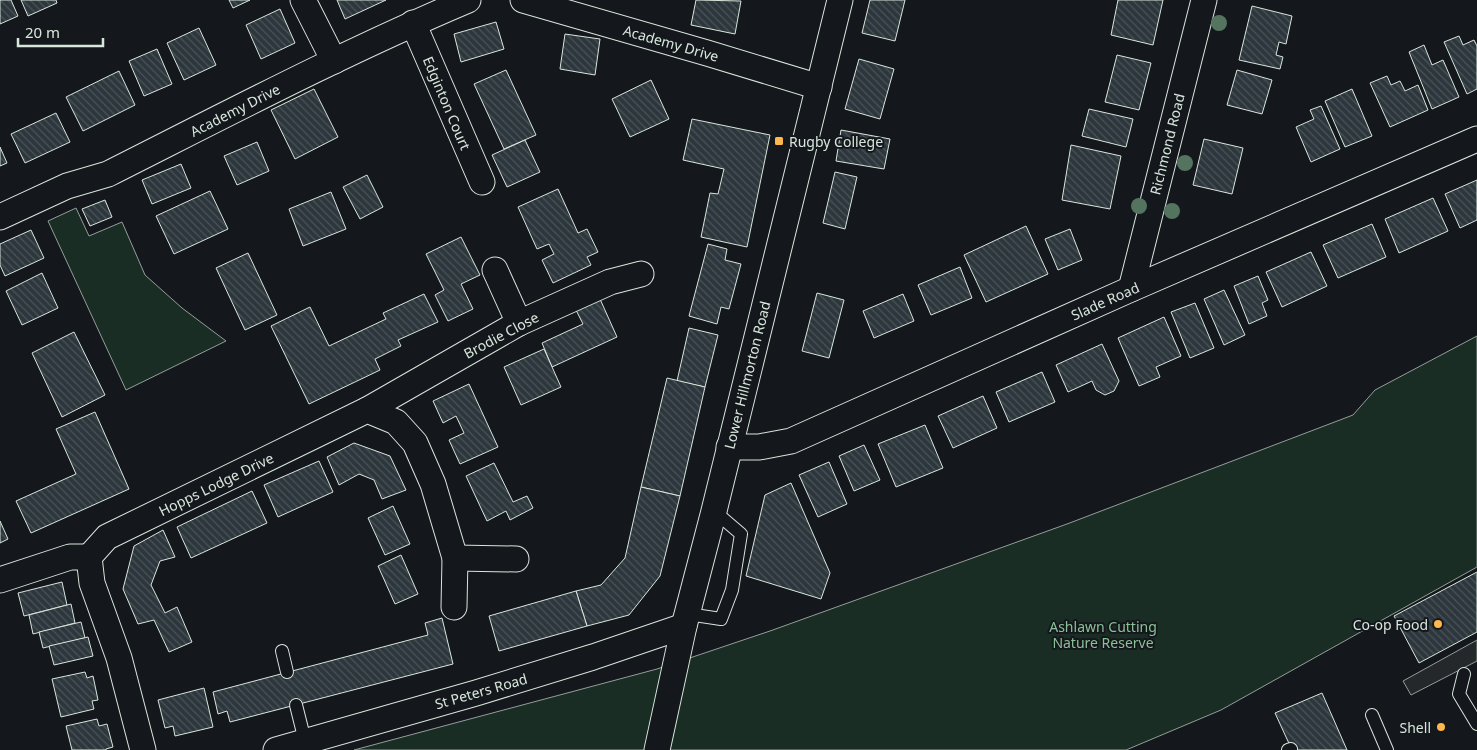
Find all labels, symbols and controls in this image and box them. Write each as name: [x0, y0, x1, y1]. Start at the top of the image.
scale bar: [18, 15, 102, 47]
street label: Academy Drive: [621, 20, 721, 66]
text: 20 m: [25, 22, 60, 42]
street label: Edginton Court: [419, 53, 475, 153]
street label: Academy Drive: [187, 79, 283, 141]
street label: Richmond Road: [1145, 91, 1189, 197]
place label: Rugby College: [789, 132, 883, 151]
marker: Rugby College: [773, 135, 785, 147]
street label: Slade Road: [1068, 277, 1142, 325]
street label: Lower Hillmorton Road: [719, 299, 775, 451]
street label: Brodie Close: [460, 307, 542, 363]
street label: Hopps Lodge Drive: [155, 448, 277, 520]
place label: Co-op Food: [1353, 615, 1428, 634]
park label: Ashlawn Cutting Nature Reserve: [1049, 617, 1157, 652]
marker: Co-op Food: [1432, 618, 1444, 630]
street label: St Peters Road: [432, 669, 530, 713]
place label: Shell: [1400, 718, 1431, 737]
marker: Shell: [1435, 721, 1447, 733]

